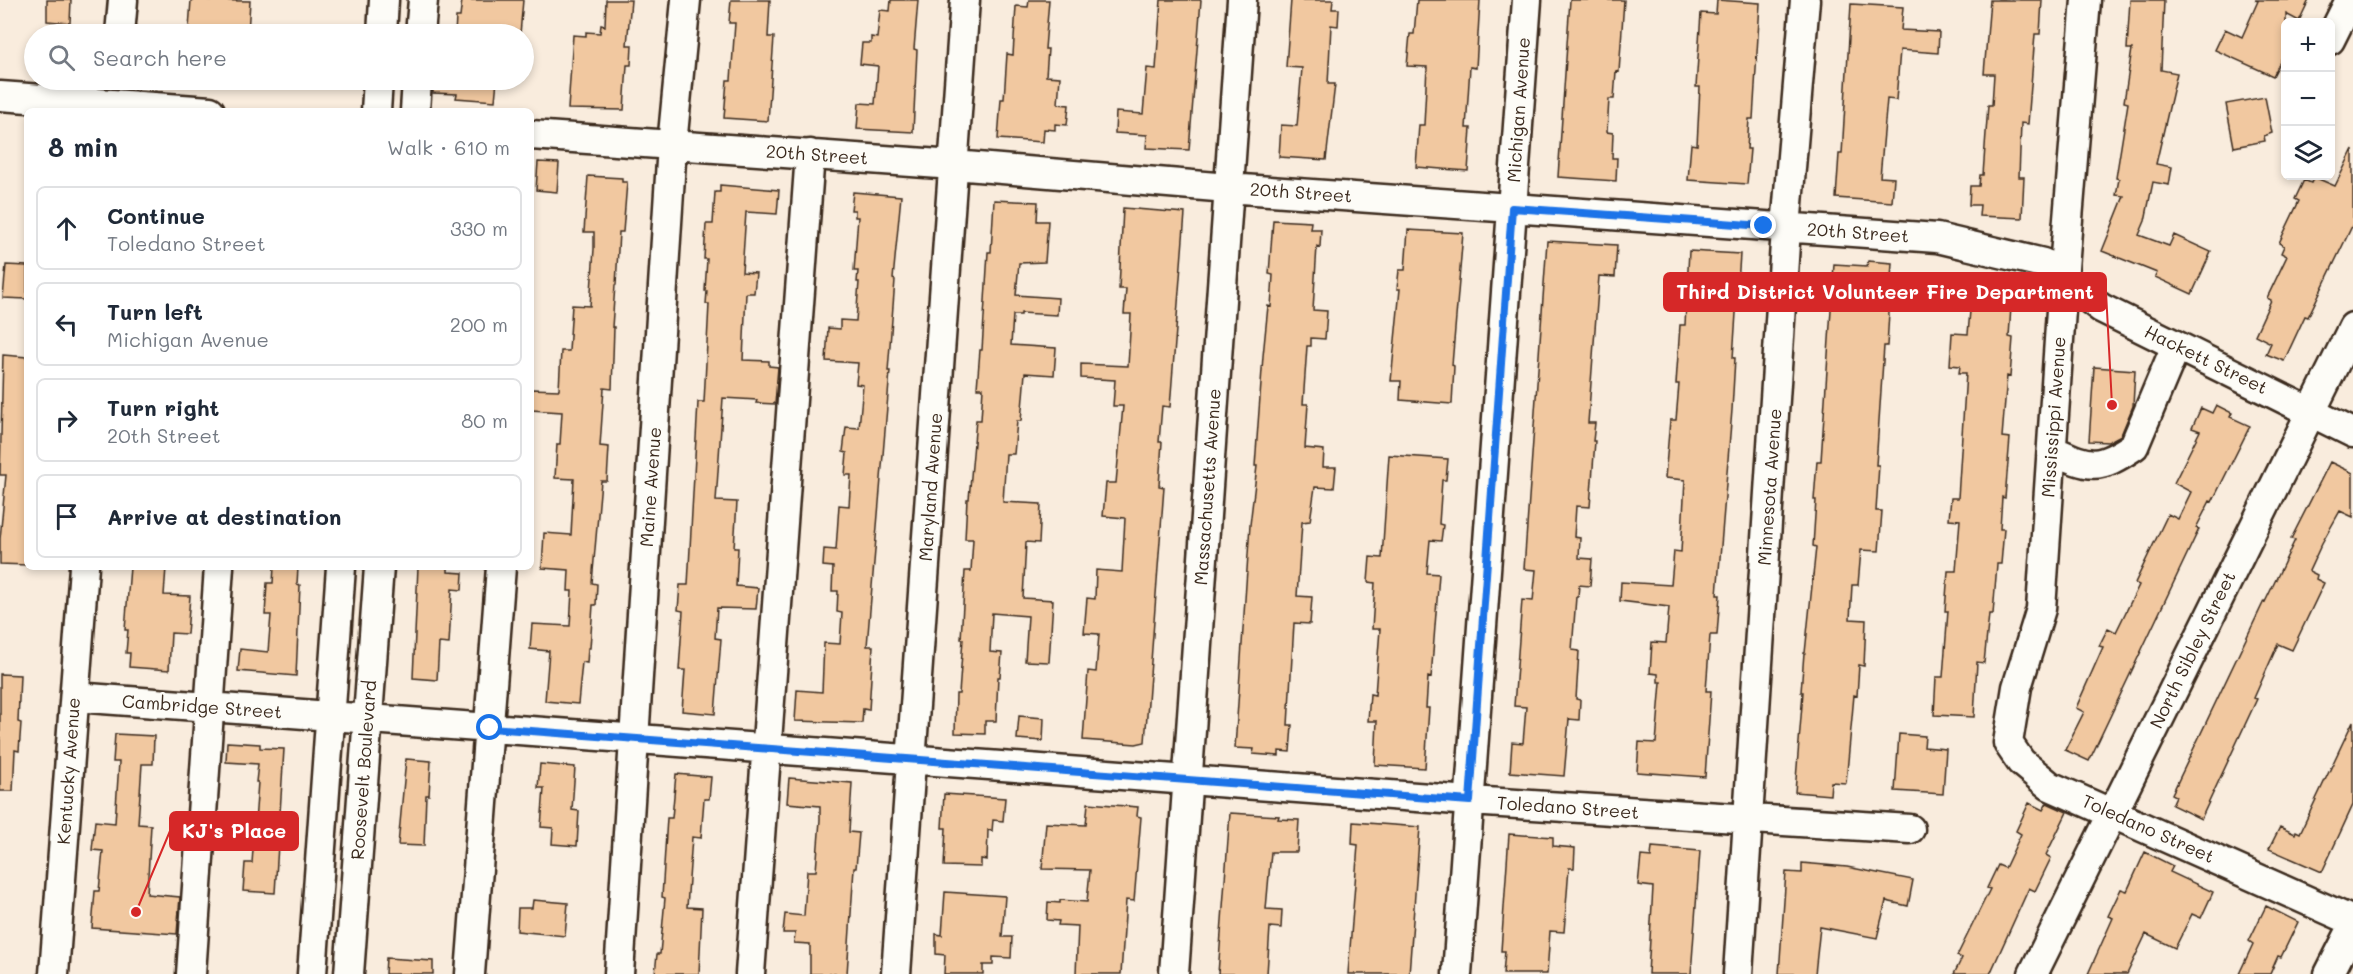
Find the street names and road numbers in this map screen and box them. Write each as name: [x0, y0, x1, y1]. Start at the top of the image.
street label: Michigan Avenue: [1501, 36, 1535, 183]
street label: 20th Street: [765, 138, 869, 170]
street label: 20th Street: [1249, 176, 1353, 208]
street label: 20th Street: [1806, 216, 1910, 248]
street label: Hackett Street: [2141, 319, 2272, 399]
street label: Mississippi Avenue: [2035, 335, 2071, 498]
street label: Massachusetts Avenue: [1188, 388, 1226, 586]
street label: Minnesota Avenue: [1752, 408, 1786, 566]
street label: Maryland Avenue: [913, 412, 947, 562]
street label: Maine Avenue: [634, 426, 666, 548]
street label: North Sibley Street: [2144, 567, 2241, 732]
street label: Roosevelt Boulevard: [345, 679, 381, 861]
street label: Cambridge Street: [121, 688, 283, 724]
street label: Kentucky Avenue: [51, 697, 85, 845]
street label: Toledano Street: [2078, 788, 2218, 868]
street label: Toledano Street: [1496, 790, 1640, 824]

